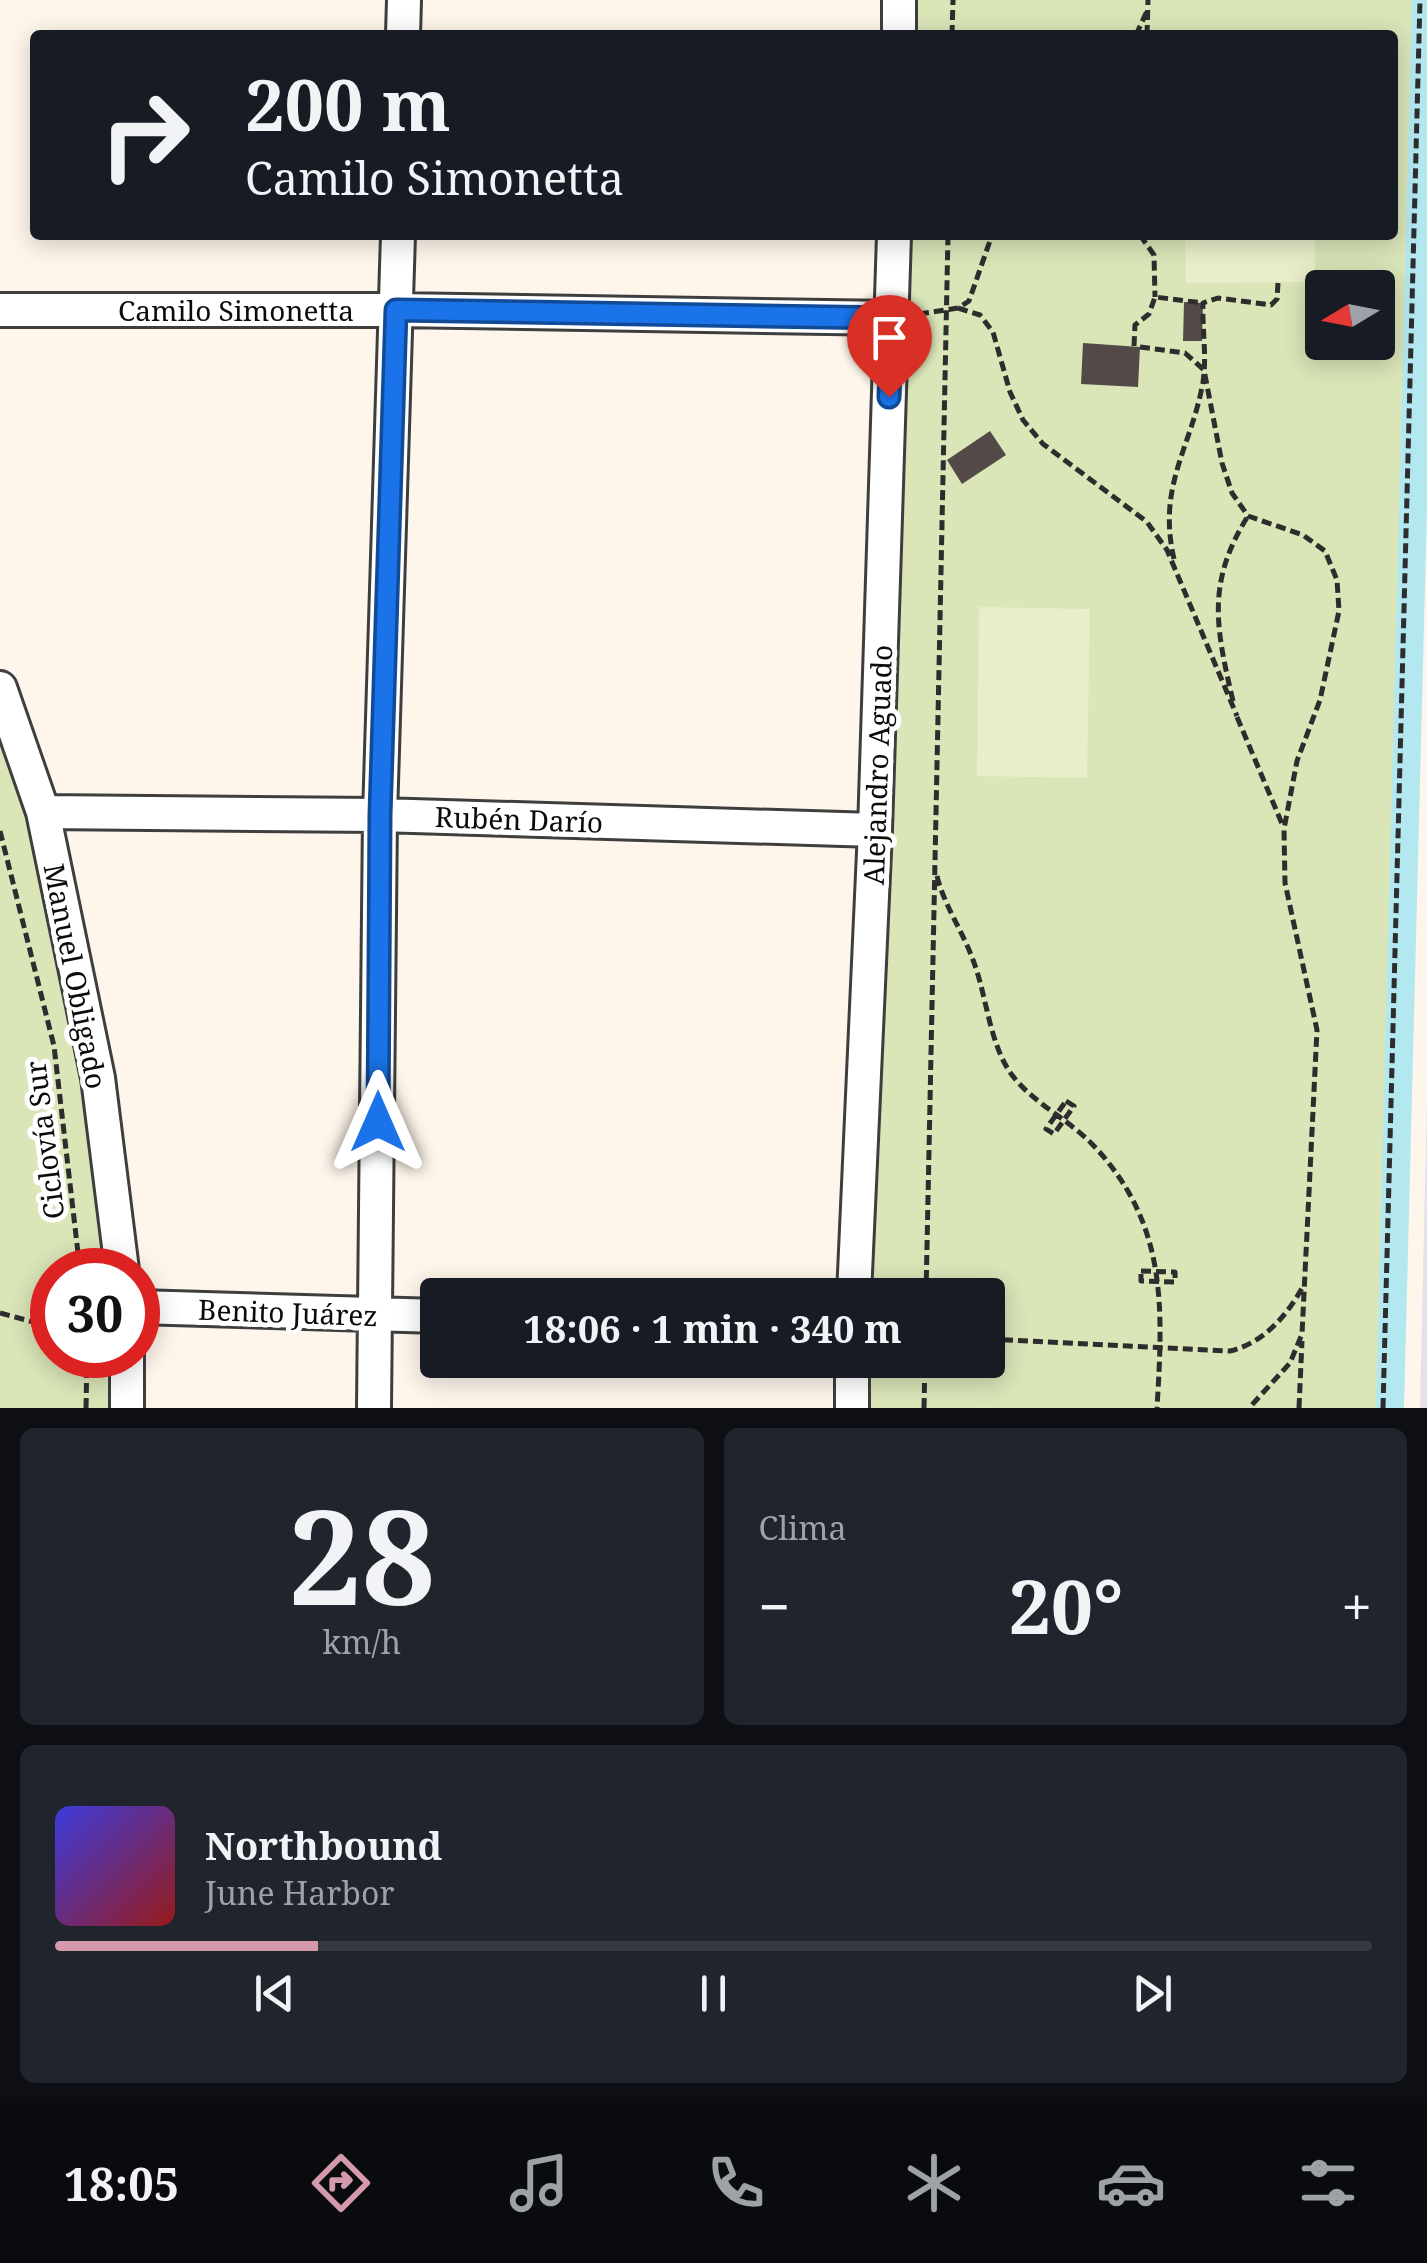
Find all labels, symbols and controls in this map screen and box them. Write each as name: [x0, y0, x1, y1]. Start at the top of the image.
text: 200 m: [245, 56, 451, 152]
icon: right: [80, 70, 210, 200]
text: Camilo Simonetta: [245, 147, 624, 208]
north arrow: [1305, 270, 1395, 360]
map controls: [1305, 270, 1395, 360]
street label: Camilo Simonetta: [118, 291, 354, 329]
pin: [847, 295, 932, 398]
icon: arrive: [862, 310, 917, 365]
street label: Alejandro Aguado: [854, 644, 900, 886]
street label: Rubén Darío: [434, 797, 604, 841]
street label: Manuel Obligado: [36, 860, 116, 1092]
street label: Ciclovía Sur: [15, 1059, 73, 1221]
position arrow: [326, 1070, 430, 1174]
speed limit sign: 30: [30, 1248, 160, 1378]
street label: Benito Juárez: [198, 1290, 378, 1334]
text: 18:06 · 1 min · 340 m: [523, 1302, 902, 1354]
text: 28: [288, 1466, 435, 1643]
text: Clima: [759, 1506, 847, 1549]
text: 20°: [1008, 1554, 1123, 1656]
text: −: [759, 1568, 790, 1643]
text: +: [1341, 1568, 1372, 1643]
text: km/h: [323, 1620, 401, 1663]
text: Northbound: [205, 1819, 442, 1871]
text: June Harbor: [205, 1871, 394, 1914]
icon: previous: [247, 1966, 302, 2021]
icon: pause: [686, 1966, 741, 2021]
icon: next: [1125, 1966, 1180, 2021]
icon: directions: [306, 2148, 376, 2218]
icon: music: [504, 2148, 574, 2218]
icon: phone: [701, 2148, 771, 2218]
icon: climate: [899, 2148, 969, 2218]
icon: car: [1096, 2148, 1166, 2218]
icon: filters: [1293, 2148, 1363, 2218]
text: 18:05: [64, 2153, 179, 2214]

